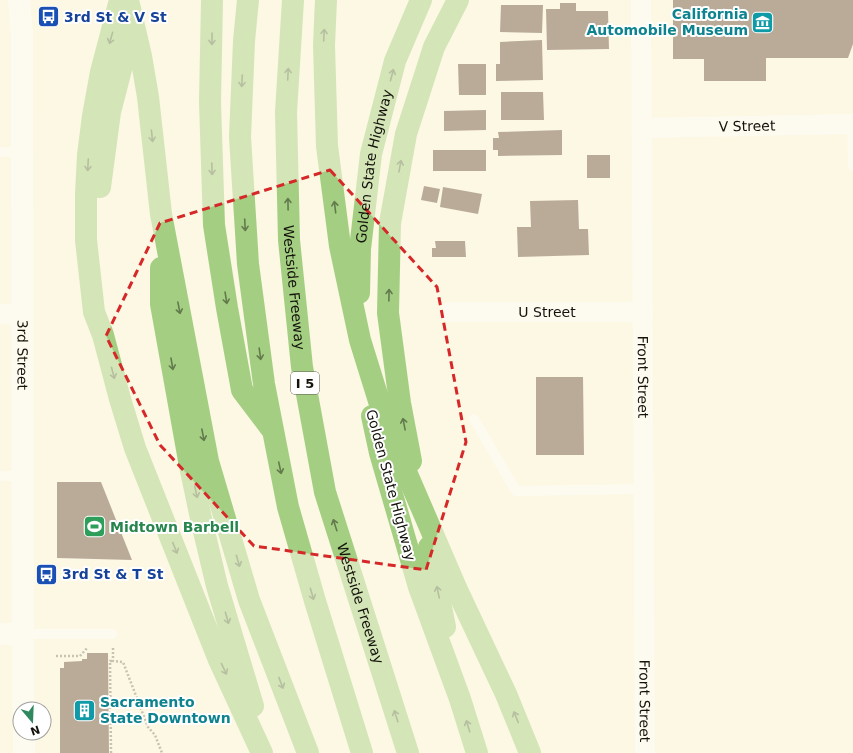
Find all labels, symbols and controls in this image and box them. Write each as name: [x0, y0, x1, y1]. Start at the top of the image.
bus stop icon: 3rd St & V St: [36, 4, 62, 30]
place label: California Automobile Museum: [586, 6, 748, 38]
place label: 3rd St & V St: [64, 9, 167, 25]
museum icon: California Automobile Museum: [750, 9, 776, 35]
one-way arrow: [320, 29, 328, 42]
one-way arrow: [107, 31, 114, 44]
one-way arrow: [208, 32, 215, 45]
one-way arrow: [285, 68, 292, 81]
one-way arrow: [388, 69, 396, 82]
one-way arrow: [239, 74, 246, 87]
street label: Golden State Highway: [353, 88, 395, 244]
street label: V Street: [719, 117, 776, 135]
one-way arrow: [148, 129, 156, 142]
one-way arrow: [84, 158, 91, 171]
one-way arrow: [396, 159, 404, 172]
one-way arrow: [209, 162, 216, 175]
one-way arrow: [284, 198, 292, 211]
one-way arrow: [331, 201, 339, 214]
one-way arrow: [242, 218, 249, 231]
street label: Westside Freeway: [281, 225, 308, 351]
one-way arrow: [385, 289, 393, 302]
one-way arrow: [222, 291, 230, 304]
one-way arrow: [175, 301, 183, 314]
street label: U Street: [518, 304, 576, 320]
street label: 3rd Street: [14, 320, 31, 391]
street label: Front Street: [635, 336, 651, 419]
one-way arrow: [256, 347, 264, 360]
one-way arrow: [168, 358, 176, 371]
one-way arrow: [110, 366, 117, 379]
road number: I 5: [291, 372, 319, 394]
street label: Golden State Highway: [363, 408, 419, 562]
one-way arrow: [400, 417, 408, 430]
one-way arrow: [200, 429, 208, 442]
one-way arrow: [276, 461, 284, 474]
one-way arrow: [192, 485, 200, 498]
sports icon: Midtown Barbell: [82, 514, 108, 540]
place label: Midtown Barbell: [110, 519, 239, 535]
one-way arrow: [331, 519, 338, 532]
street label: Westside Freeway: [334, 541, 387, 666]
one-way arrow: [172, 542, 180, 554]
one-way arrow: [235, 554, 242, 567]
bus stop icon: 3rd St & T St: [33, 561, 59, 587]
place label: 3rd St & T St: [62, 566, 164, 582]
one-way arrow: [434, 586, 442, 599]
one-way arrow: [309, 587, 316, 600]
one-way arrow: [224, 612, 231, 625]
street label: Front Street: [637, 660, 653, 743]
one-way arrow: [221, 662, 228, 674]
one-way arrow: [278, 677, 286, 689]
place label: Sacramento State Downtown: [100, 694, 231, 726]
building icon: Sacramento State Downtown: [71, 697, 97, 723]
north arrow: [12, 701, 52, 741]
one-way arrow: [392, 710, 399, 723]
one-way arrow: [511, 711, 519, 723]
one-way arrow: [464, 720, 471, 733]
text: N: [29, 722, 42, 738]

